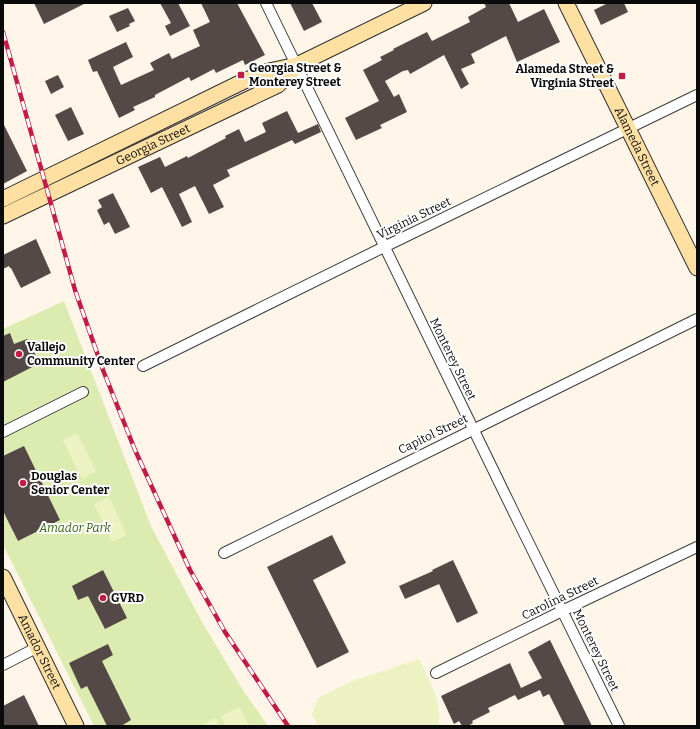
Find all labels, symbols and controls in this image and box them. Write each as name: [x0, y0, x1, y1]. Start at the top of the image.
place label: Georgia Street & Monterey Street: [249, 61, 342, 89]
place label: Alameda Street & Virginia Street: [516, 62, 614, 90]
marker: Georgia Street & Monterey Street: [236, 70, 246, 80]
marker: Alameda Street & Virginia Street: [617, 71, 627, 81]
street label: Alameda Street: [612, 105, 663, 189]
street label: Georgia Street: [114, 121, 193, 168]
street label: Virginia Street: [375, 194, 454, 242]
street label: Monterey Street: [427, 316, 479, 403]
place label: Vallejo Community Center: [27, 340, 136, 368]
marker: Vallejo Community Center: [14, 349, 24, 359]
street label: Capitol Street: [396, 411, 471, 457]
place label: Douglas Senior Center: [31, 469, 110, 497]
marker: Douglas Senior Center: [18, 478, 28, 488]
park label: Amador Park: [38, 521, 111, 535]
street label: Carolina Street: [519, 573, 601, 623]
place label: GVRD: [111, 591, 144, 605]
marker: GVRD: [98, 593, 108, 603]
street label: Monterey Street: [570, 607, 622, 694]
street label: Amador Street: [15, 612, 64, 692]

